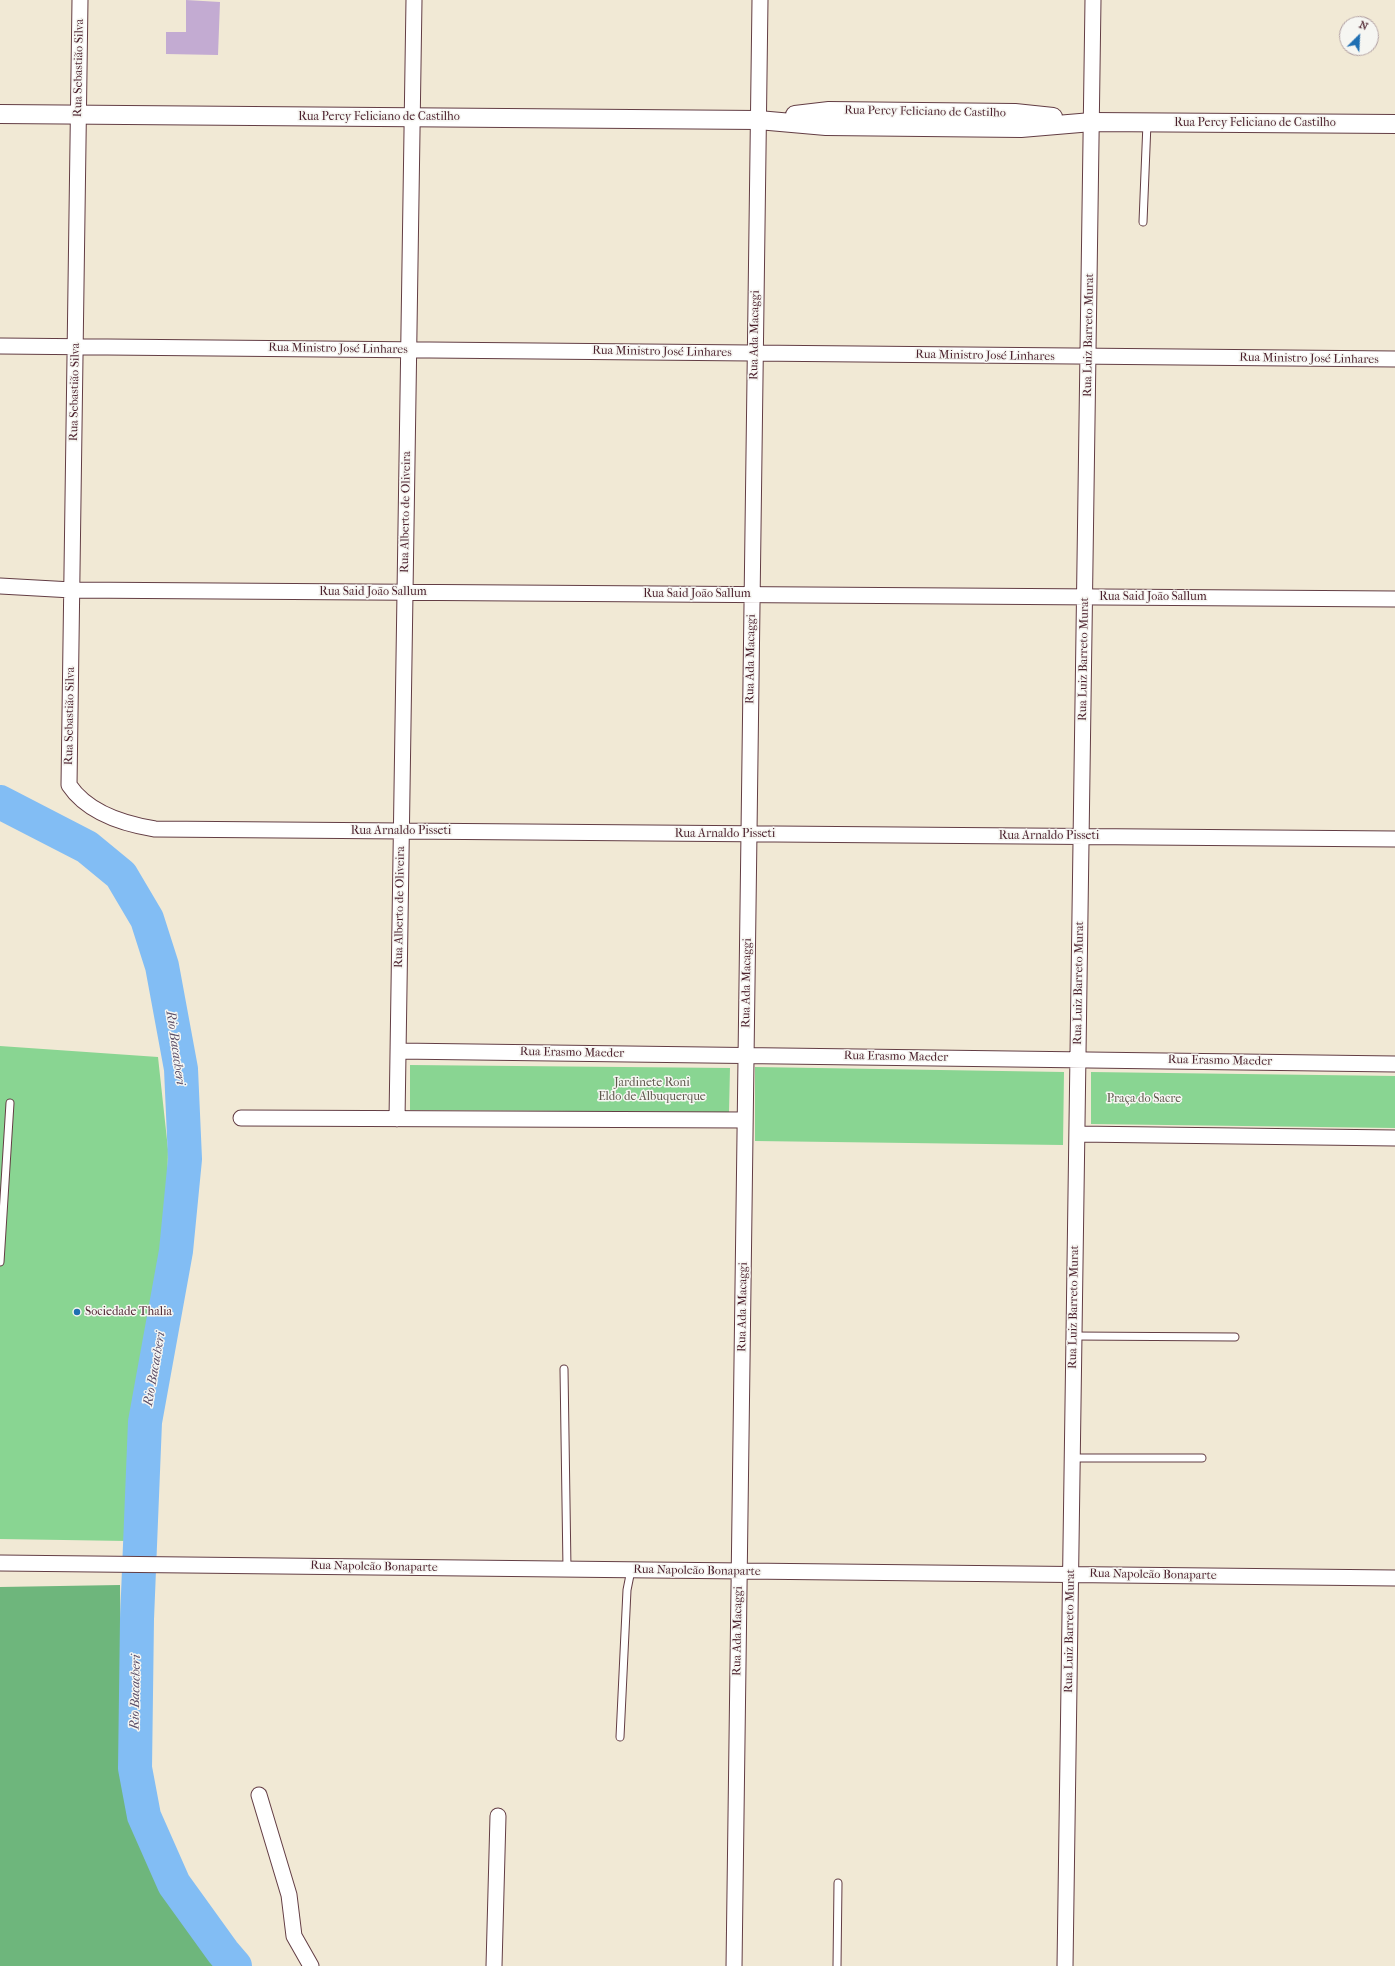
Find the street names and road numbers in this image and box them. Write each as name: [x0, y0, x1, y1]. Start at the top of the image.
street label: Rua Sebastião Silva: [71, 19, 87, 117]
street label: Rua Percy Feliciano de Castilho: [844, 103, 1006, 121]
street label: Rua Percy Feliciano de Castilho: [298, 110, 460, 124]
street label: Rua Percy Feliciano de Castilho: [1174, 116, 1336, 130]
street label: Rua Luiz Barreto Murat: [1081, 273, 1097, 397]
street label: Rua Ada Macaggi: [747, 290, 763, 380]
street label: Rua Ministro José Linhares: [268, 341, 408, 357]
street label: Rua Sebastião Silva: [67, 343, 83, 441]
street label: Rua Ministro José Linhares: [592, 344, 732, 360]
street label: Rua Ministro José Linhares: [915, 348, 1055, 364]
street label: Rua Ministro José Linhares: [1239, 351, 1379, 367]
street label: Rua Alberto de Oliveira: [398, 451, 414, 573]
street label: Rua Said João Sallum: [319, 585, 427, 599]
street label: Rua Said João Sallum: [643, 587, 751, 601]
street label: Rua Said João Sallum: [1099, 590, 1207, 604]
street label: Rua Luiz Barreto Murat: [1076, 597, 1092, 721]
street label: Rua Ada Macaggi: [743, 614, 759, 704]
street label: Rua Sebastião Silva: [62, 667, 78, 765]
street label: Rua Arnaldo Pisseti: [351, 824, 451, 838]
street label: Rua Arnaldo Pisseti: [675, 827, 775, 841]
street label: Rua Arnaldo Pisseti: [999, 829, 1099, 843]
street label: Rua Alberto de Oliveira: [392, 846, 408, 968]
street label: Rua Luiz Barreto Murat: [1071, 921, 1087, 1045]
street label: Rua Ada Macaggi: [739, 938, 755, 1028]
street label: Rua Erasmo Maeder: [520, 1045, 624, 1061]
street label: Rua Erasmo Maeder: [844, 1049, 948, 1065]
street label: Rua Erasmo Maeder: [1168, 1053, 1272, 1069]
street label: Rua Luiz Barreto Murat: [1066, 1245, 1082, 1369]
street label: Rua Ada Macaggi: [735, 1262, 751, 1352]
street label: Rua Napoleão Bonaparte: [310, 1559, 438, 1575]
street label: Rua Napoleão Bonaparte: [633, 1563, 761, 1579]
street label: Rua Napoleão Bonaparte: [1089, 1567, 1217, 1583]
street label: Rua Luiz Barreto Murat: [1062, 1569, 1078, 1693]
street label: Rua Ada Macaggi: [730, 1586, 746, 1676]

